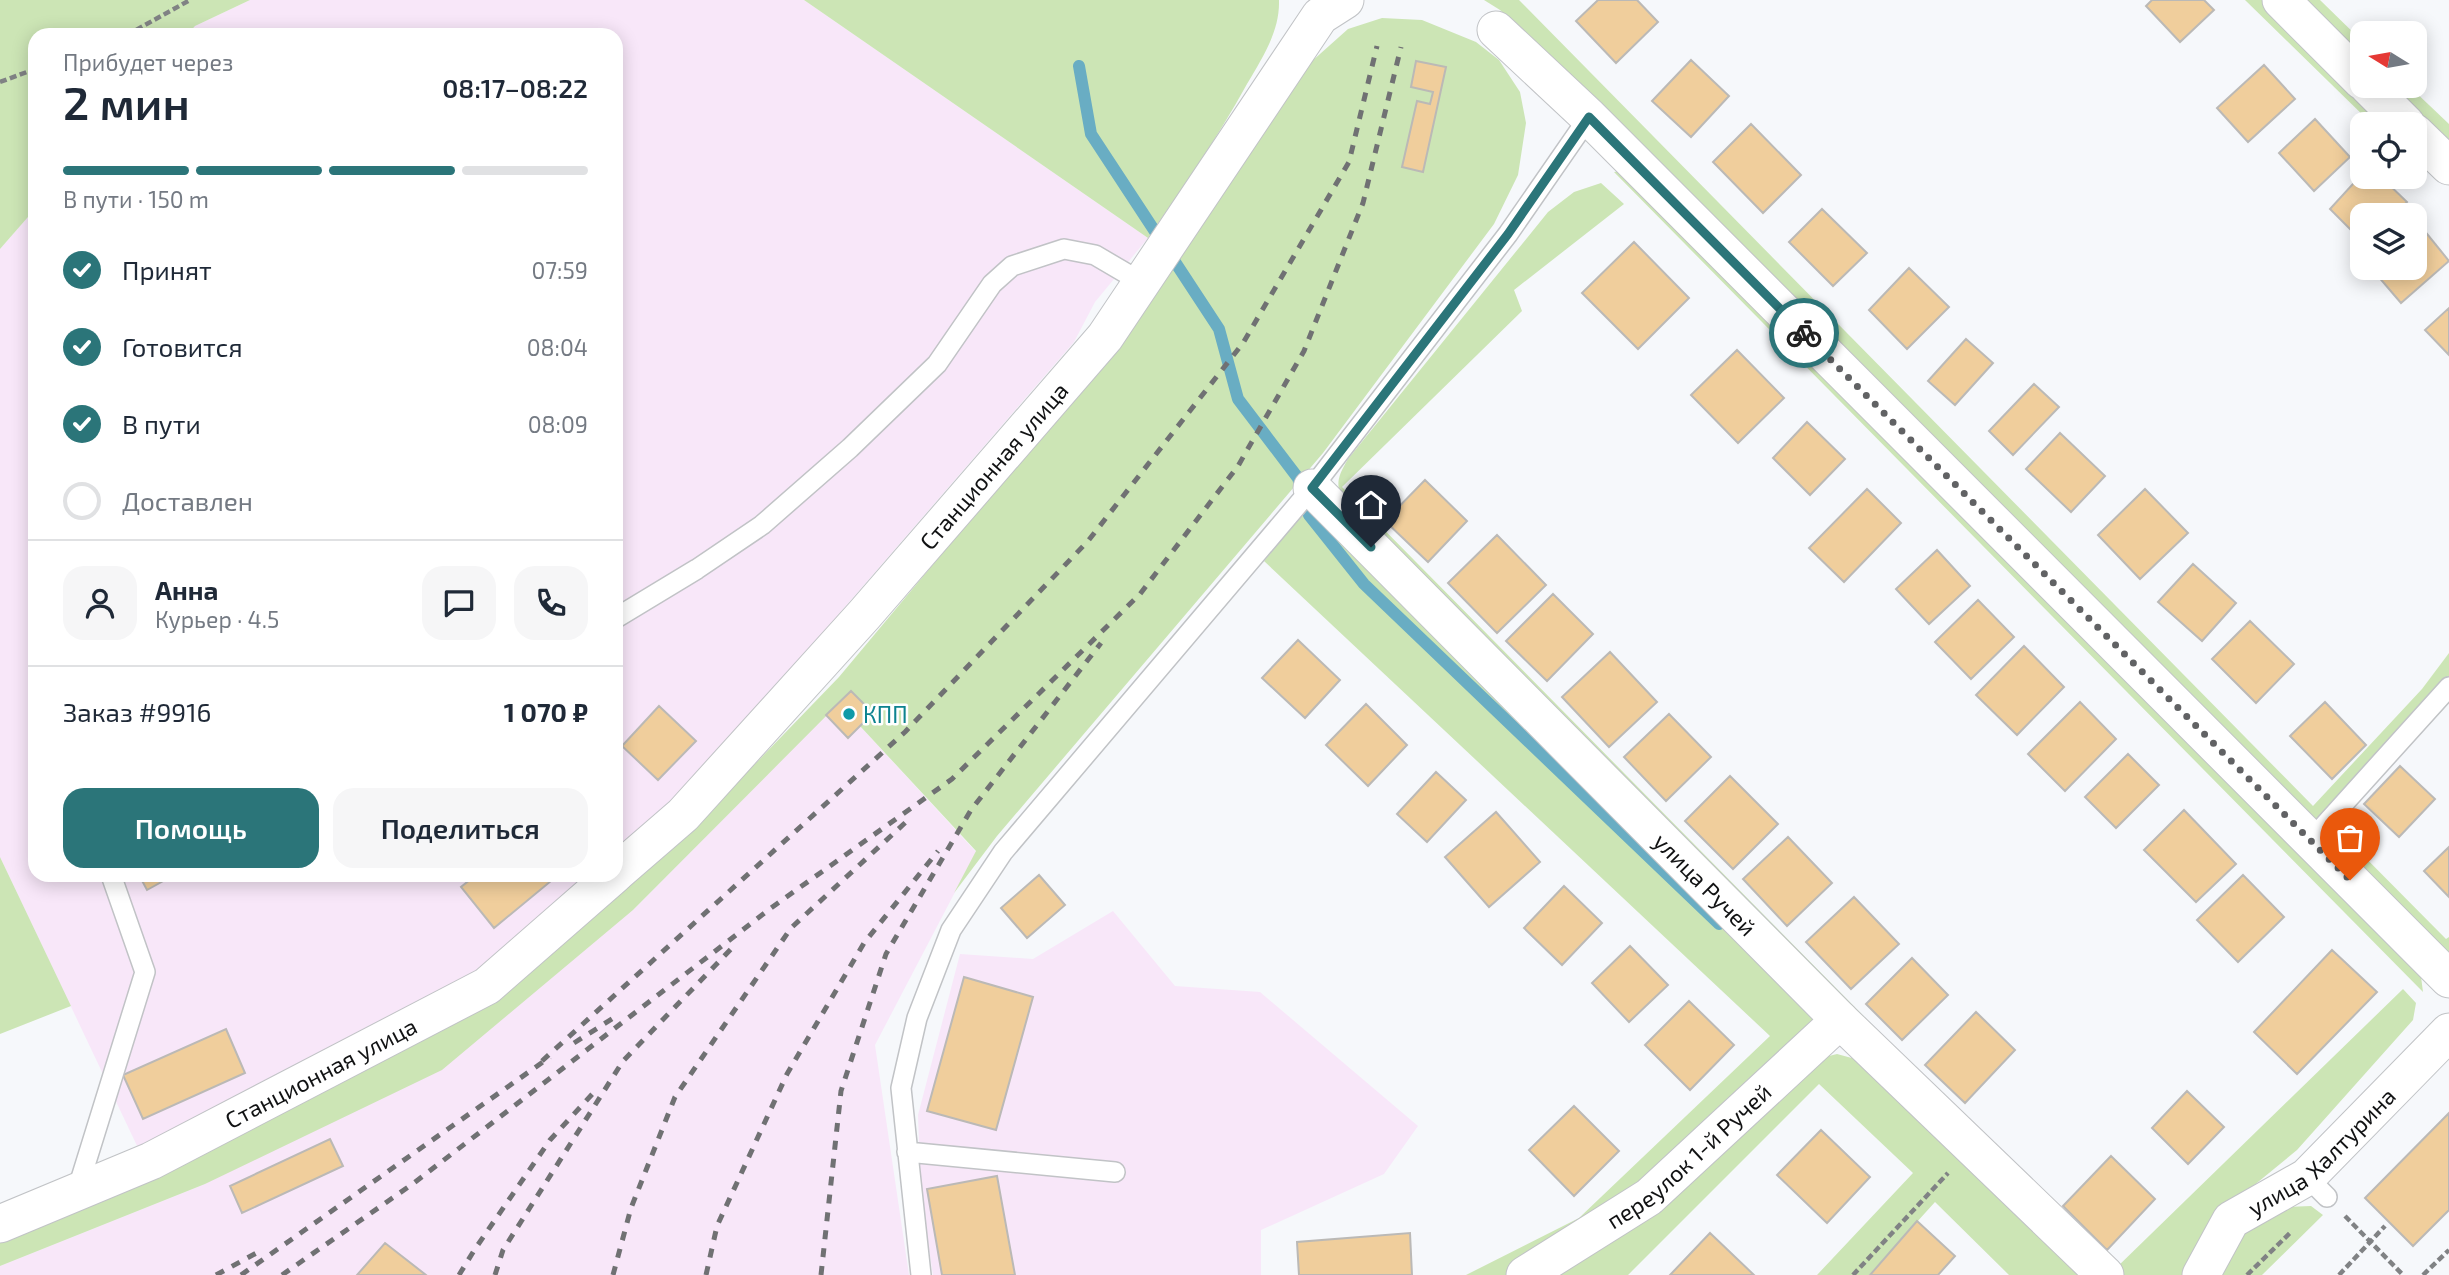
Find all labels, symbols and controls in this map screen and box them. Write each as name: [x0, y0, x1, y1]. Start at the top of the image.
north arrow: [2350, 21, 2427, 98]
map controls: [2350, 21, 2427, 280]
text: Прибудет через: [63, 48, 233, 76]
text: 08:17–08:22: [442, 72, 588, 103]
text: 2 мин: [63, 74, 190, 129]
button: locate: [2350, 112, 2427, 189]
text: В пути · 150 m: [63, 185, 209, 213]
button: layers: [2350, 203, 2427, 280]
icon: check: [63, 251, 101, 289]
text: Принят: [122, 254, 212, 285]
text: 07:59: [531, 256, 588, 284]
courier: [1769, 298, 1839, 368]
icon: bike: [1785, 314, 1823, 352]
icon: check: [63, 328, 101, 366]
text: Готовится: [122, 331, 243, 362]
text: 08:04: [527, 333, 588, 361]
street label: Станционная улица: [913, 376, 1074, 555]
icon: check: [63, 405, 101, 443]
text: В пути: [122, 408, 201, 439]
text: 08:09: [528, 410, 588, 438]
pin: [1341, 475, 1401, 547]
text: Доставлен: [122, 485, 253, 516]
icon: home: [1352, 486, 1390, 524]
button: person: [63, 566, 137, 640]
button: chat: [422, 566, 496, 640]
button: phone: [514, 566, 588, 640]
text: Анна: [155, 574, 218, 605]
text: Курьер · 4.5: [155, 605, 279, 633]
text: Заказ #9916: [63, 696, 211, 727]
text: 1 070 ₽: [504, 696, 588, 727]
place label: КПП: [863, 700, 908, 728]
marker: КПП: [841, 706, 857, 722]
button: Помощь: [63, 788, 319, 868]
button: Поделиться: [333, 788, 588, 868]
pin: [2320, 808, 2380, 880]
icon: bag: [2331, 819, 2369, 857]
street label: улица Ручей: [1647, 827, 1762, 941]
street label: Станционная улица: [220, 1011, 421, 1134]
street label: переулок 1-й Ручей: [1601, 1077, 1776, 1234]
street label: улица Халтурина: [2243, 1082, 2401, 1222]

